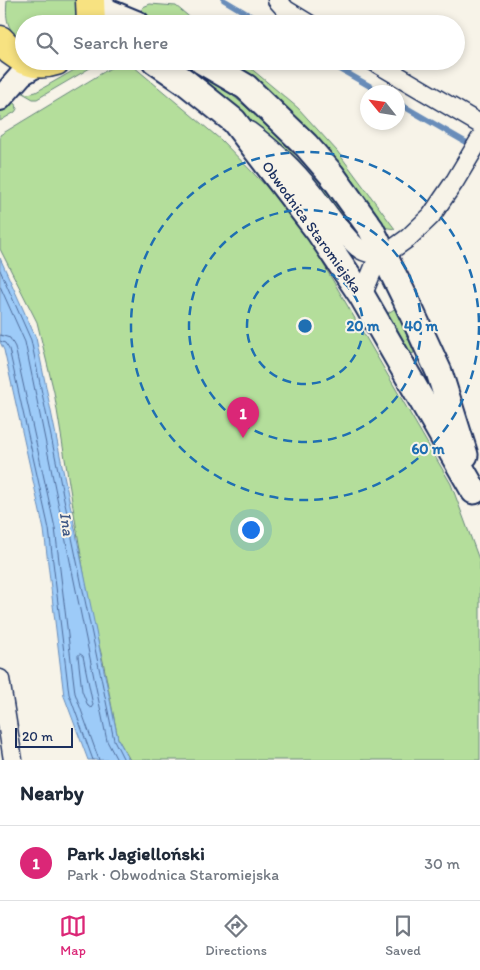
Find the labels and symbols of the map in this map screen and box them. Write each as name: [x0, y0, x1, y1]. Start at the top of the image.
north arrow: [360, 85, 405, 130]
street label: Obwodnica Staromiejska: [258, 157, 366, 297]
centre of rings: [296, 317, 314, 335]
text: 20 m: [346, 317, 380, 335]
text: 40 m: [404, 317, 439, 335]
pin: 1: [227, 397, 259, 438]
text: 60 m: [411, 440, 445, 458]
water label: Ina: [56, 511, 78, 538]
your location: [238, 517, 264, 543]
scale bar: [15, 725, 72, 748]

